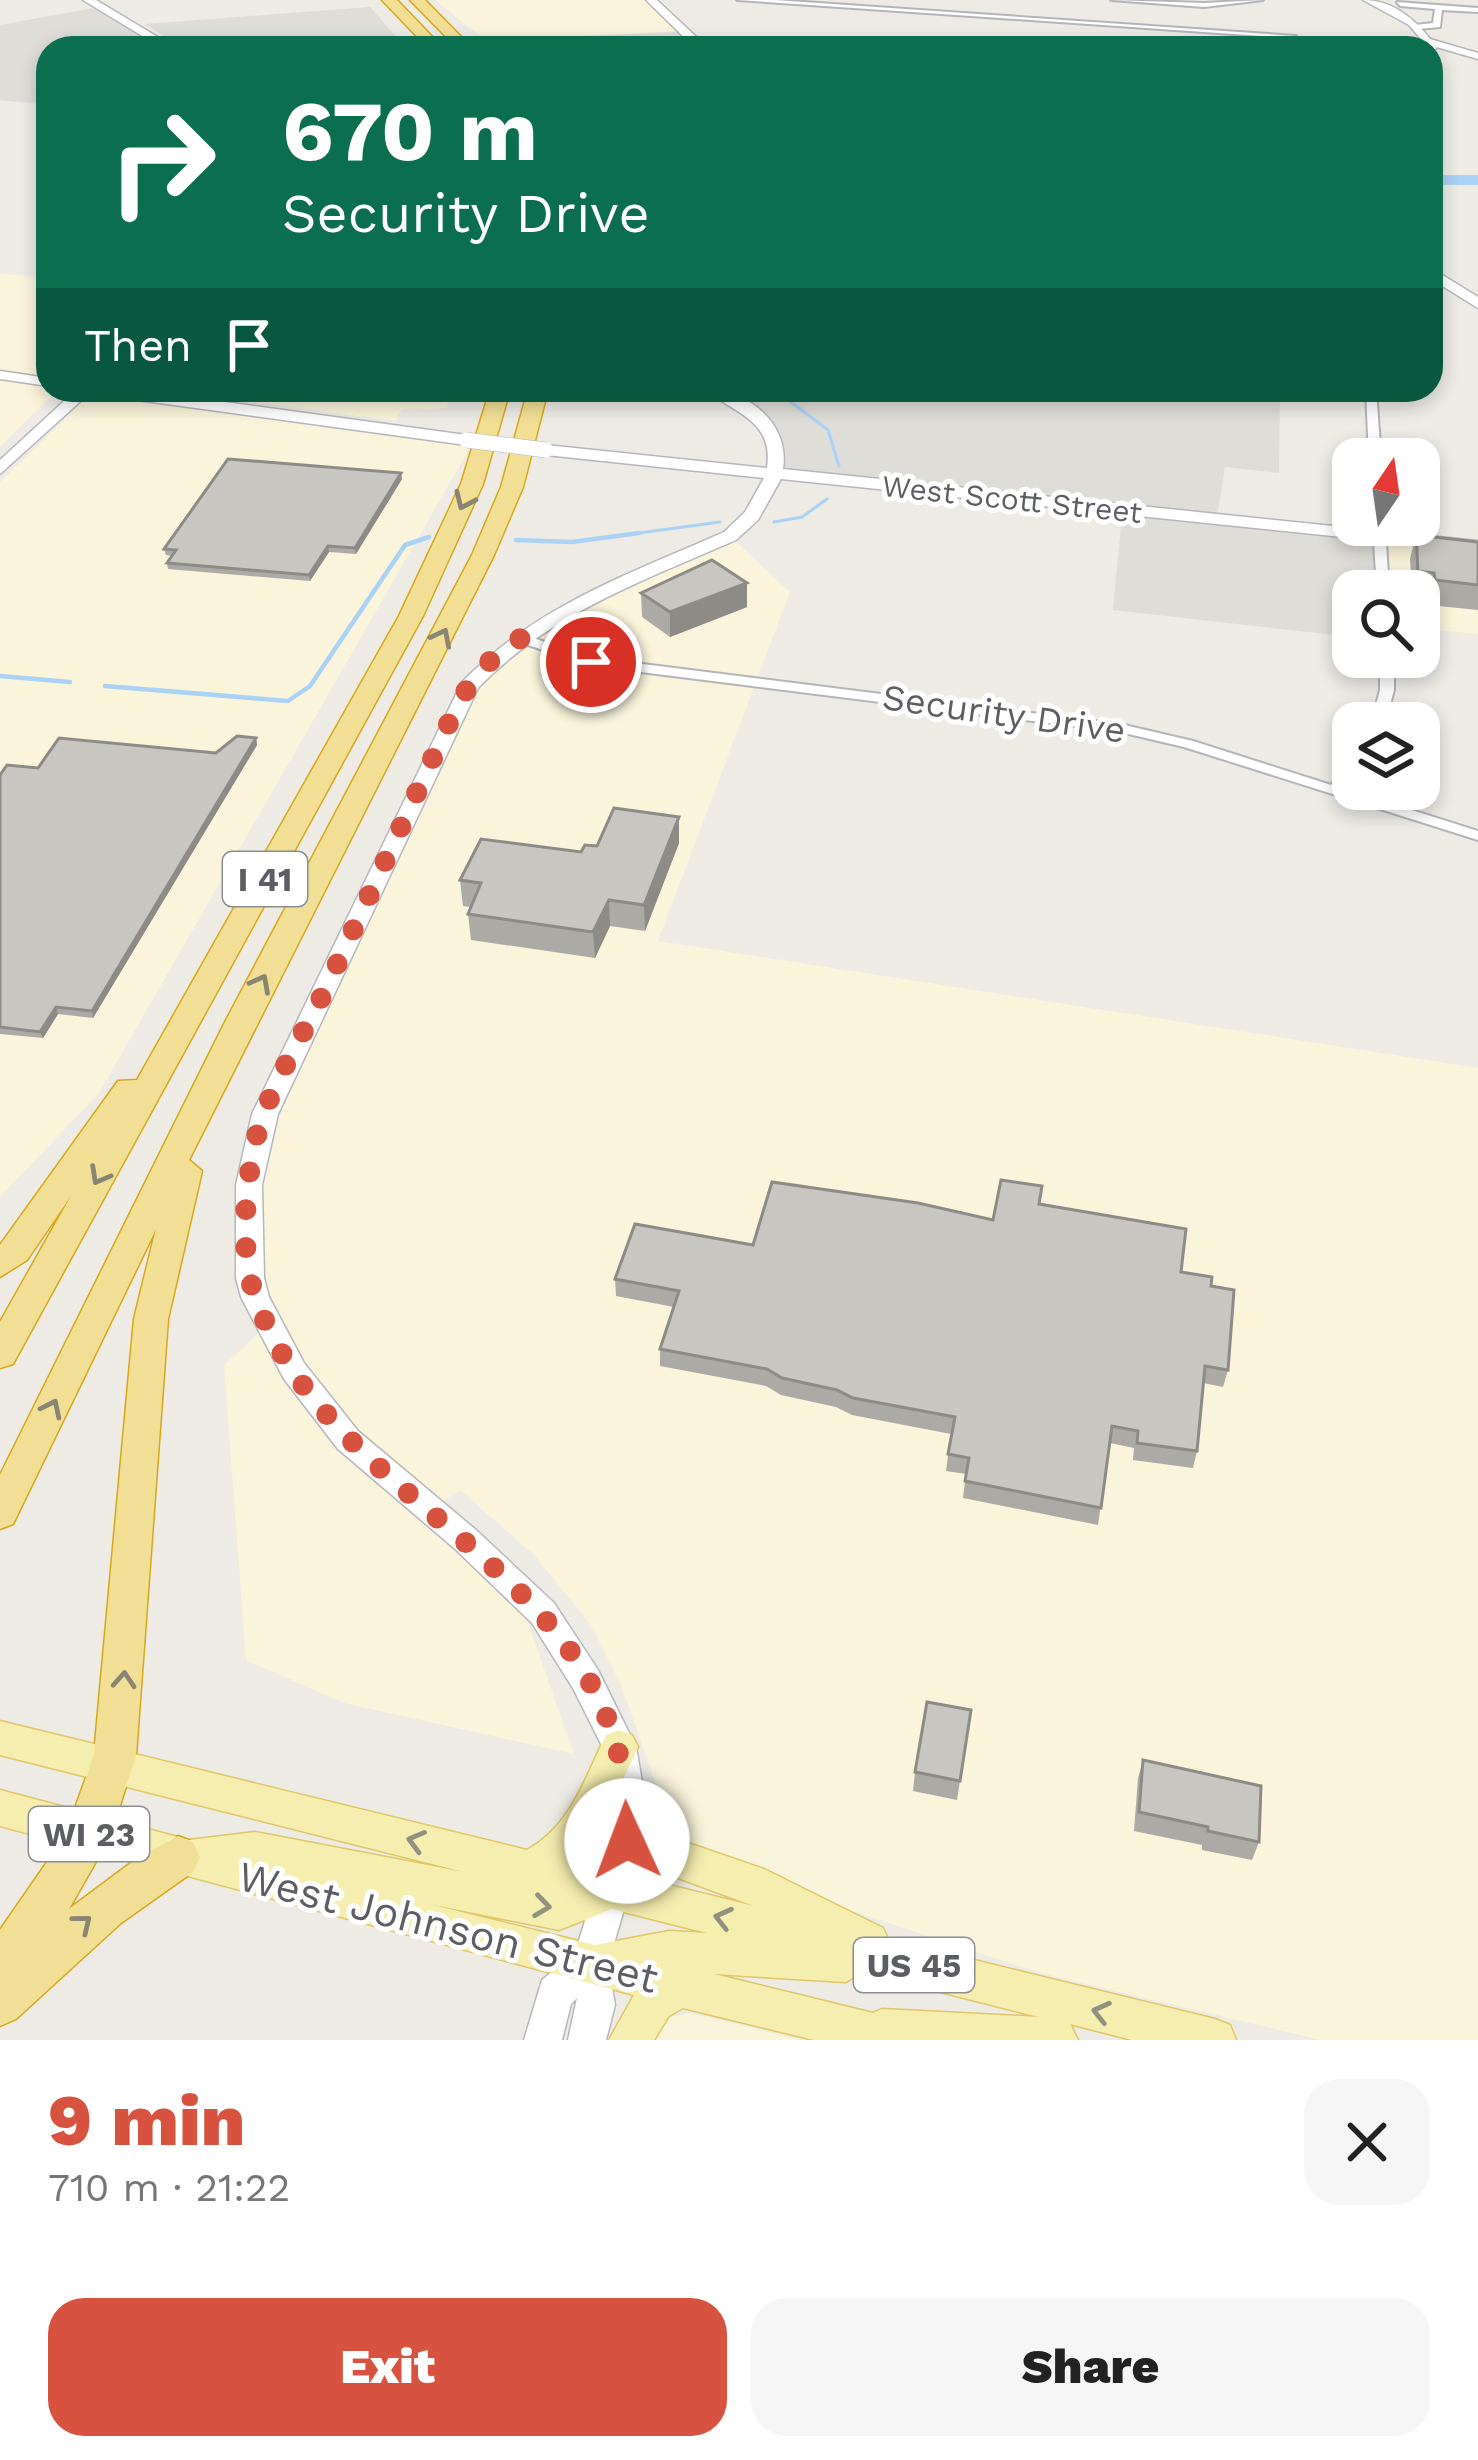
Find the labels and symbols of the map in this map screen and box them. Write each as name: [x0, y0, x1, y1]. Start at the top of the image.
north arrow: [1332, 438, 1440, 546]
street label: West Scott Street: [880, 468, 1144, 530]
one-way arrow: [455, 489, 478, 510]
pin: [540, 611, 642, 713]
one-way arrow: [428, 628, 451, 650]
street label: Security Drive: [880, 676, 1128, 752]
road number: I 41: [223, 852, 307, 906]
one-way arrow: [247, 974, 270, 995]
one-way arrow: [90, 1164, 113, 1185]
one-way arrow: [37, 1399, 61, 1420]
one-way arrow: [110, 1670, 136, 1689]
position arrow: [564, 1778, 690, 1904]
road number: WI 23: [29, 1807, 149, 1861]
one-way arrow: [406, 1831, 426, 1856]
street label: West Johnson Street: [233, 1851, 663, 2003]
one-way arrow: [532, 1892, 551, 1918]
one-way arrow: [713, 1907, 733, 1932]
one-way arrow: [69, 1915, 91, 1937]
road number: US 45: [854, 1938, 974, 1992]
one-way arrow: [1092, 2001, 1112, 2026]

